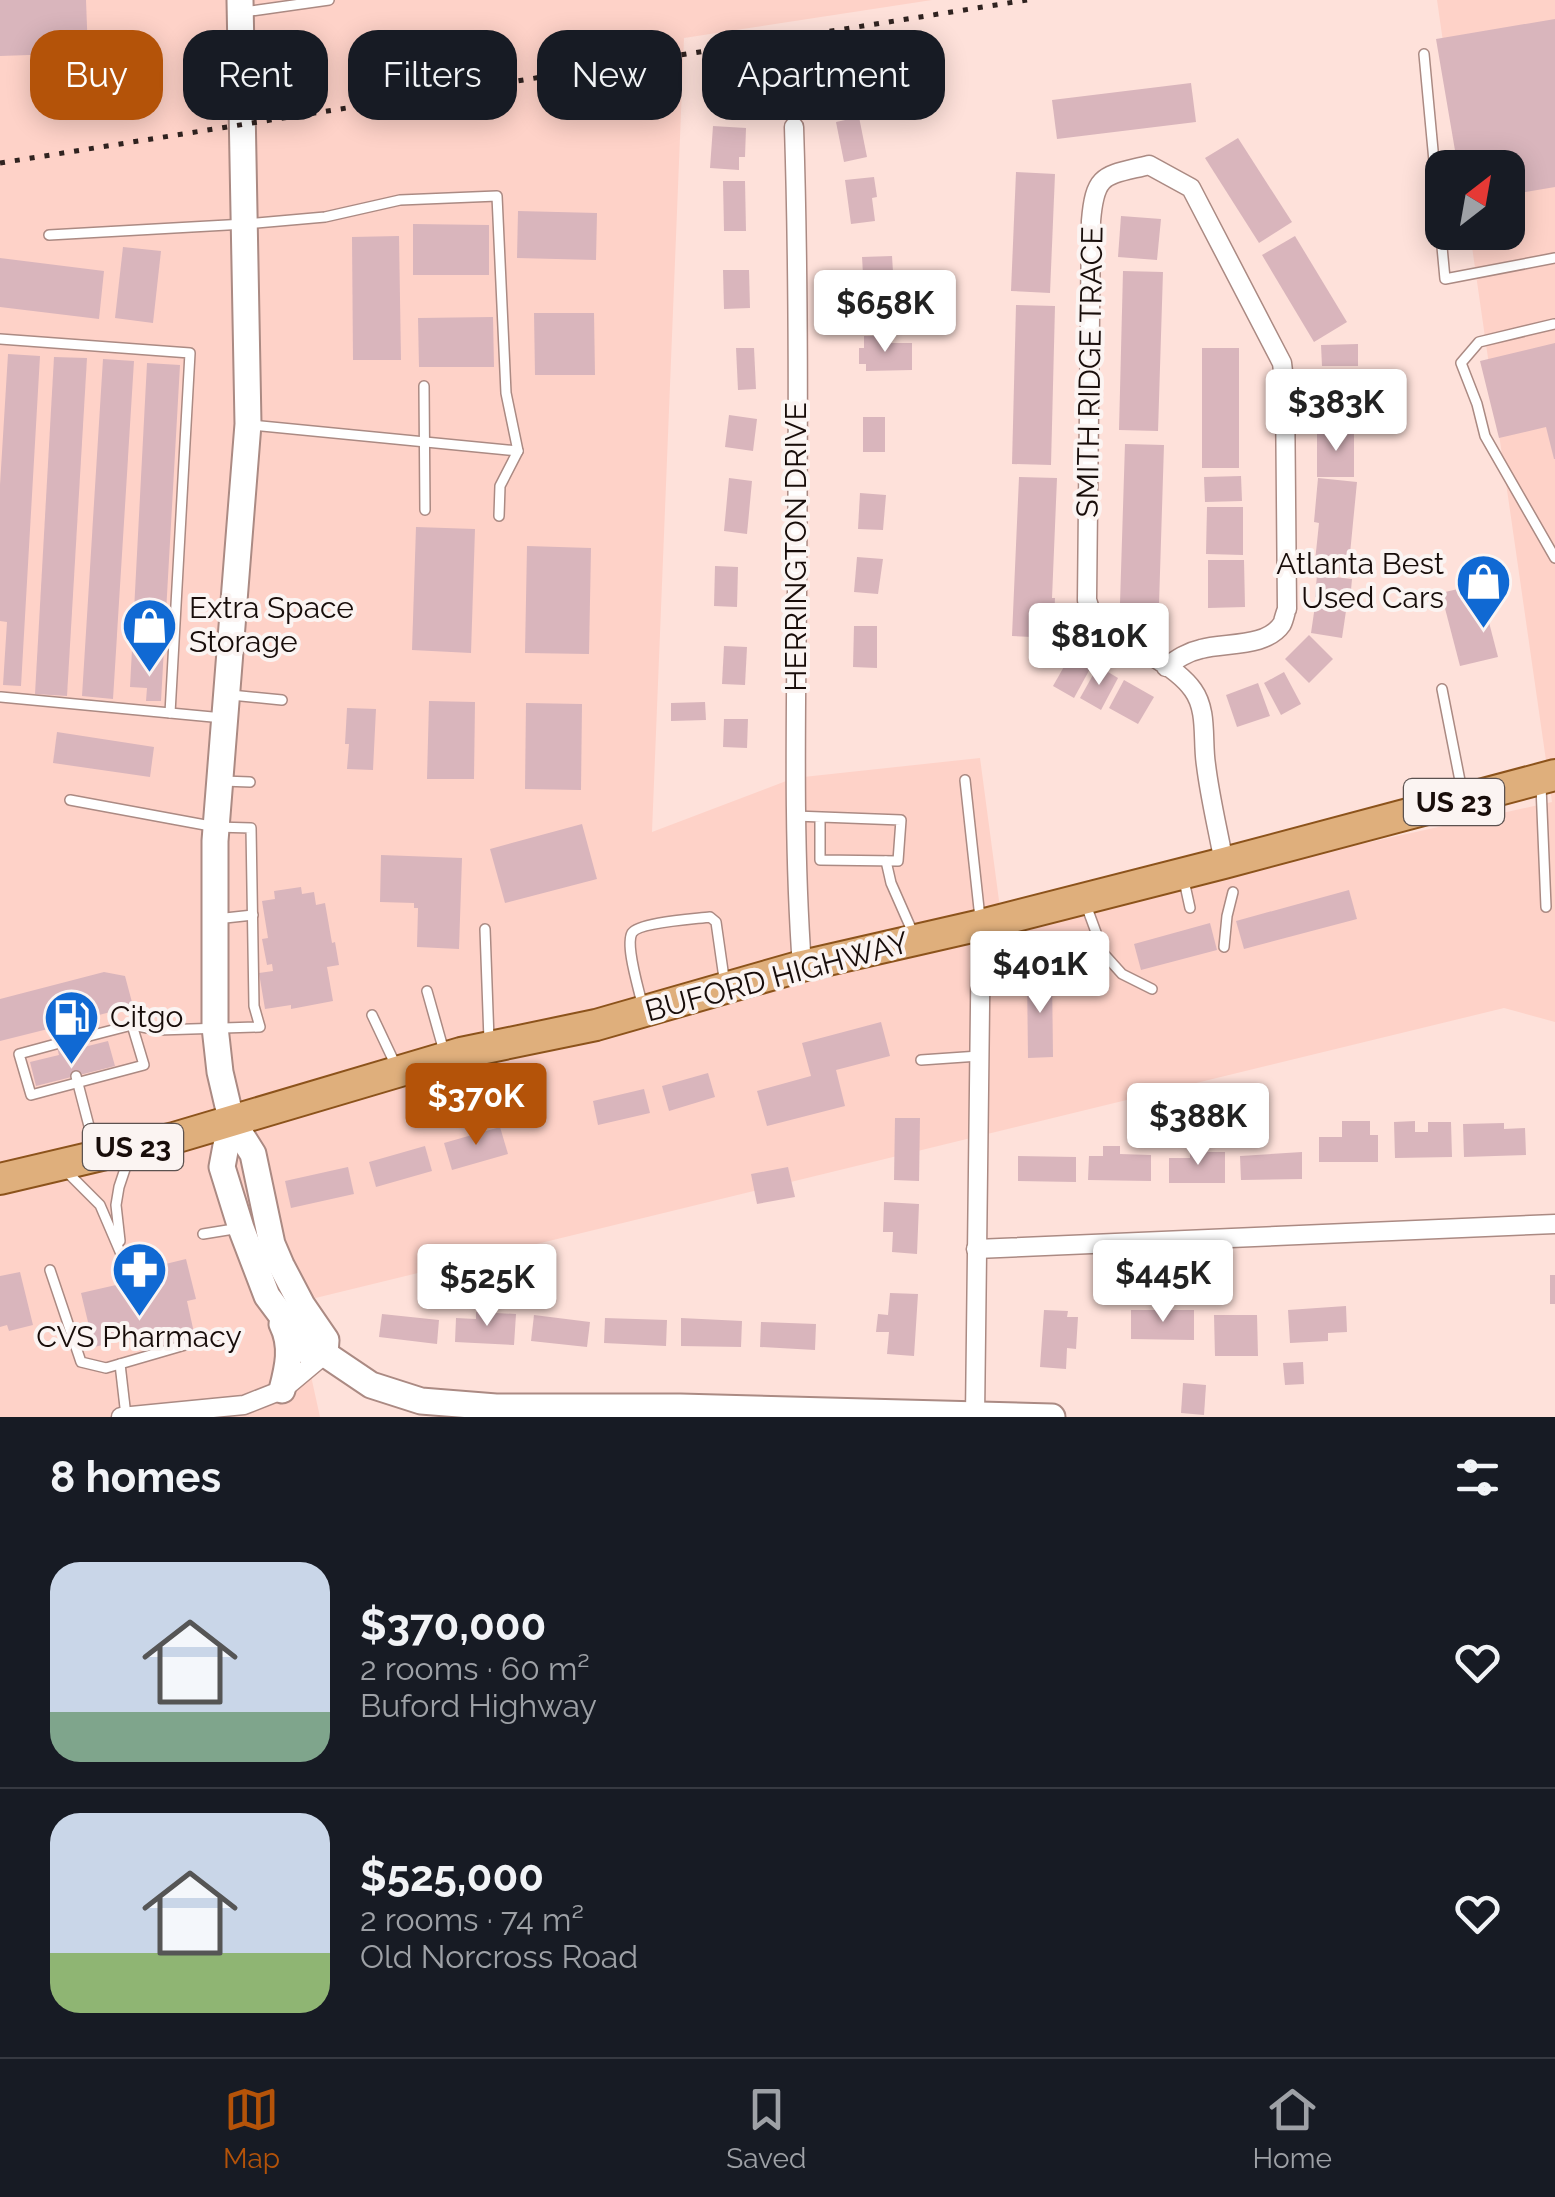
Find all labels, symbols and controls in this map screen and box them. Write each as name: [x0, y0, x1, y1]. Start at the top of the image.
chip: Buy: [30, 30, 163, 120]
chip: Rent: [183, 30, 328, 120]
chip: Filters: [348, 30, 517, 120]
chip: New: [537, 30, 682, 120]
chip: Apartment: [702, 30, 945, 120]
north arrow: [1425, 150, 1525, 250]
map controls: [1425, 150, 1525, 250]
street label: SMITH RIDGE TRACE: [1069, 226, 1110, 518]
pin: $658K: [815, 270, 955, 355]
text: $658K: [836, 284, 934, 321]
pin: $383K: [1266, 369, 1406, 454]
text: $383K: [1288, 383, 1384, 420]
street label: HERRINGTON DRIVE: [778, 402, 813, 692]
place label: Atlanta Best Used Cars: [1276, 546, 1444, 615]
shop icon: Atlanta Best Used Cars: [1453, 551, 1513, 630]
place label: Extra Space Storage: [189, 590, 354, 659]
shop icon: Extra Space Storage: [120, 595, 180, 674]
pin: $810K: [1029, 603, 1169, 688]
text: $810K: [1051, 617, 1147, 654]
road number: US 23: [1404, 779, 1504, 825]
street label: BUFORD HIGHWAY: [641, 924, 913, 1029]
pin: $401K: [970, 931, 1110, 1016]
text: $401K: [992, 945, 1088, 982]
fuel station icon: Citgo: [41, 987, 101, 1066]
place label: Citgo: [110, 999, 183, 1034]
pin: $370K: [406, 1063, 546, 1148]
text: $370K: [428, 1077, 524, 1114]
pin: $388K: [1128, 1083, 1268, 1168]
text: $388K: [1149, 1097, 1247, 1134]
road number: US 23: [83, 1124, 183, 1170]
pharmacy icon: CVS Pharmacy: [109, 1239, 169, 1318]
pin: $445K: [1093, 1240, 1233, 1325]
pin: $525K: [417, 1244, 557, 1329]
text: $445K: [1115, 1254, 1211, 1291]
text: $525K: [439, 1258, 535, 1295]
place label: CVS Pharmacy: [36, 1319, 242, 1354]
icon: filters: [1450, 1450, 1505, 1505]
text: 8 homes: [50, 1453, 221, 1502]
text: $370,000: [360, 1601, 546, 1650]
icon: home: [130, 1602, 250, 1722]
icon: heart: [1450, 1635, 1505, 1690]
text: 2 rooms · 60 m²: [360, 1650, 590, 1687]
text: Buford Highway: [360, 1687, 597, 1724]
text: $525,000: [360, 1852, 544, 1901]
icon: home: [130, 1853, 250, 1973]
icon: heart: [1450, 1886, 1505, 1941]
text: 2 rooms · 74 m²: [360, 1901, 584, 1938]
text: Old Norcross Road: [360, 1938, 638, 1975]
tab: Map: [223, 2082, 280, 2175]
tab: Saved: [726, 2082, 806, 2175]
tab: Home: [1253, 2082, 1332, 2175]

